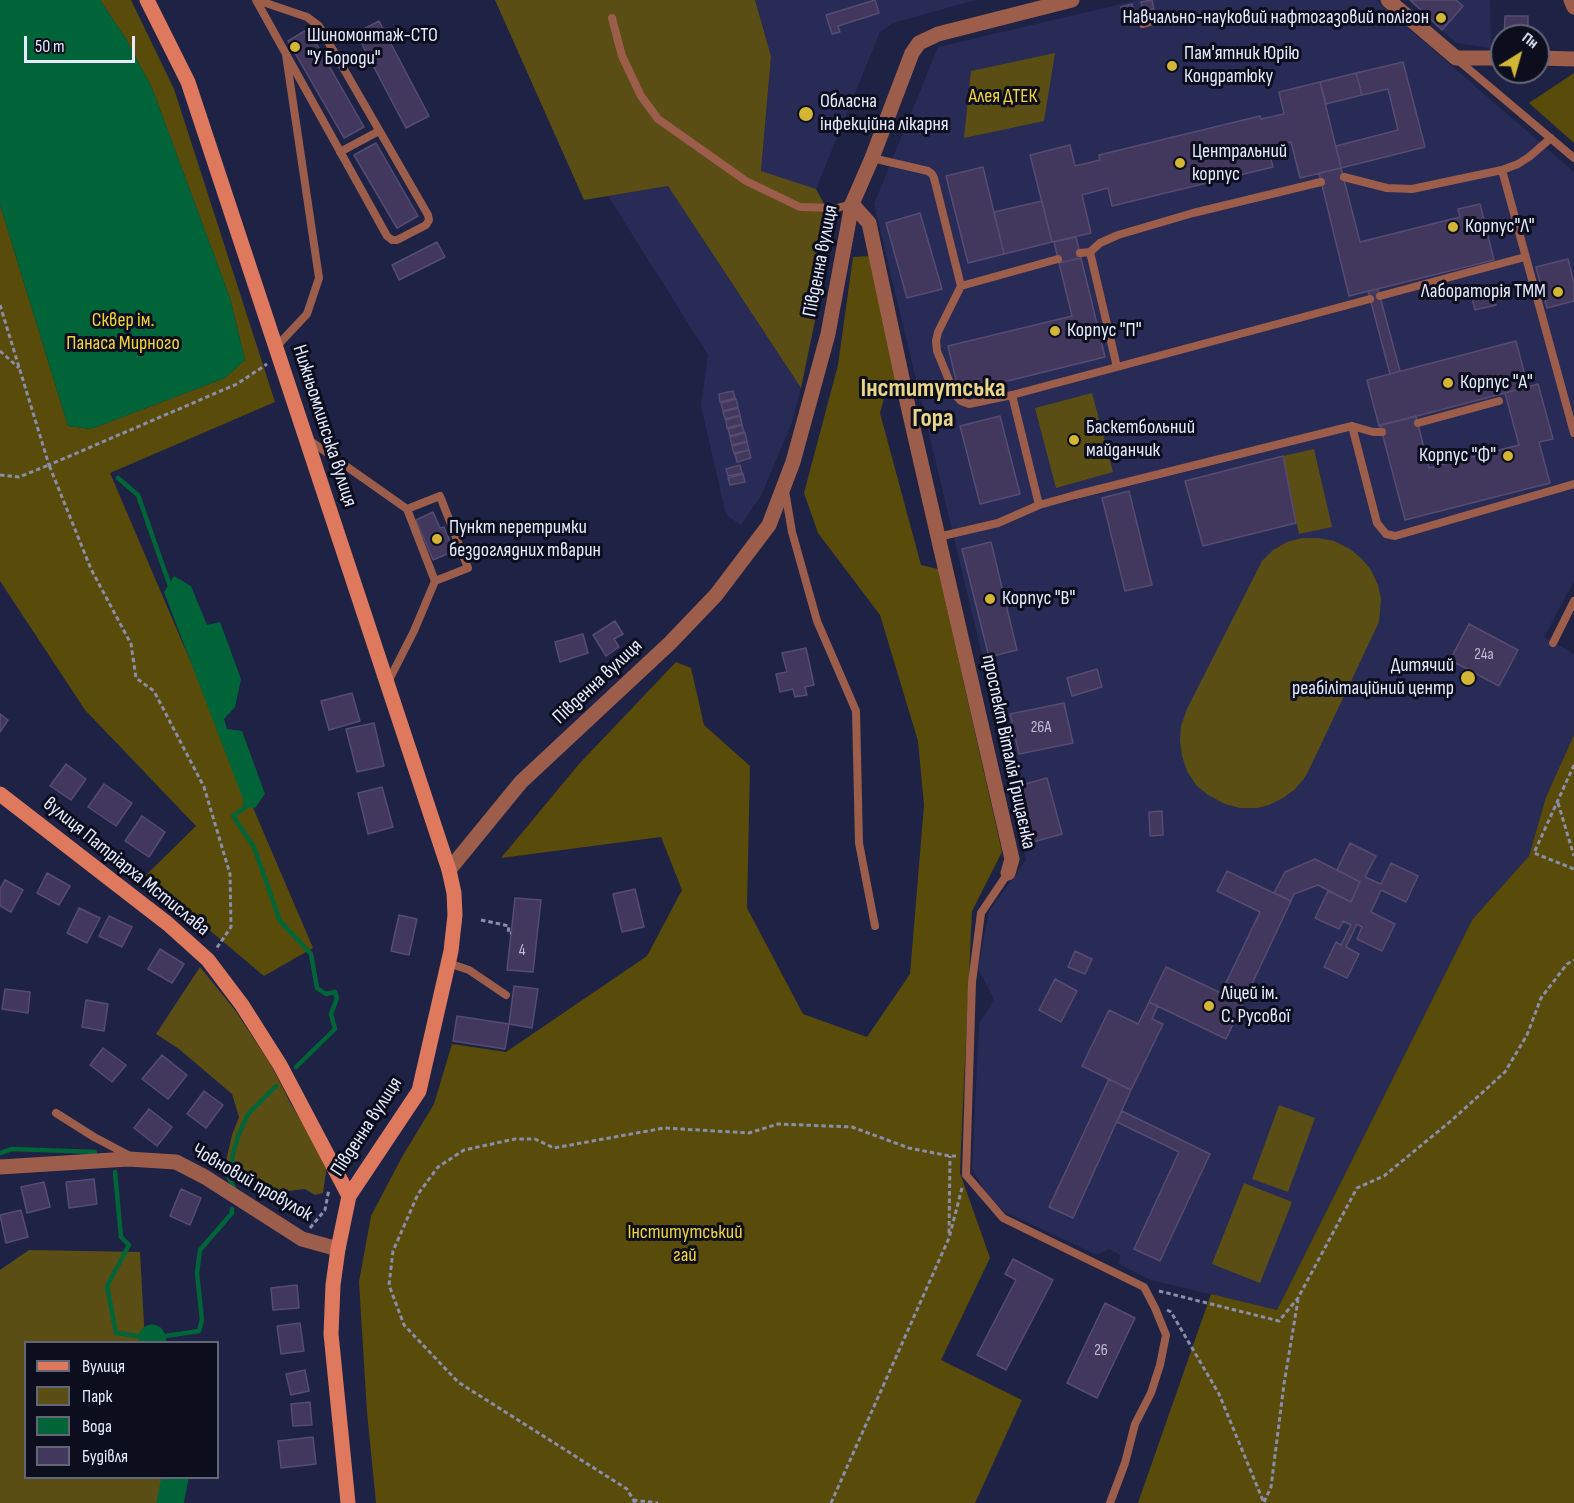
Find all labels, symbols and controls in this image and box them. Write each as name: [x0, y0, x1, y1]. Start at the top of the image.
place label: Навчально-науковий нафтогазовий полігон: [1122, 6, 1429, 30]
marker: Навчально-науковий нафтогазовий полігон: [1434, 11, 1448, 25]
scale bar: [27, 24, 138, 62]
place label: Шиномонтаж-СТО "У Бороди": [307, 24, 438, 71]
north arrow: [1490, 24, 1550, 84]
text: Пн: [1518, 29, 1542, 53]
text: 50 m: [35, 36, 65, 57]
marker: Шиномонтаж-СТО "У Бороди": [288, 40, 302, 54]
place label: Пам'ятник Юрію Кондратюку: [1184, 42, 1299, 89]
marker: Пам'ятник Юрію Кондратюку: [1165, 59, 1179, 73]
park label: Алея ДТЕК: [968, 85, 1038, 109]
place label: Обласна інфекційна лікарня: [820, 90, 949, 137]
marker: Обласна інфекційна лікарня: [797, 105, 815, 123]
place label: Центральний корпус: [1192, 140, 1287, 187]
marker: Центральний корпус: [1173, 156, 1187, 170]
street label: Південна вулиця: [798, 203, 844, 319]
place label: Корпус"Л": [1465, 215, 1535, 239]
marker: Корпус"Л": [1446, 220, 1460, 234]
place label: Лабораторія ТММ: [1421, 280, 1546, 304]
marker: Лабораторія ТММ: [1551, 285, 1565, 299]
park label: Сквер ім. Панаса Мирного: [66, 309, 180, 356]
place label: Корпус "П": [1067, 319, 1142, 343]
marker: Корпус "П": [1048, 324, 1062, 338]
street label: Нижньомлинська вулиця: [287, 342, 361, 510]
place label: Корпус "А": [1460, 371, 1533, 395]
district label: Інститутська Гора: [860, 373, 1006, 434]
marker: Корпус "А": [1441, 376, 1455, 390]
place label: Баскетбольний майданчик: [1086, 416, 1195, 463]
marker: Баскетбольний майданчик: [1067, 433, 1081, 447]
place label: Корпус "Ф": [1419, 444, 1496, 468]
marker: Корпус "Ф": [1501, 449, 1515, 463]
place label: Пункт перетримки бездоглядних тварин: [449, 516, 601, 563]
marker: Пункт перетримки бездоглядних тварин: [430, 532, 444, 546]
place label: Корпус "В": [1002, 587, 1075, 611]
marker: Корпус "В": [983, 592, 997, 606]
street label: Південна вулиця: [548, 634, 648, 730]
house number: 24а: [1474, 645, 1494, 665]
street label: проспект Віталія Грицаєнка: [976, 653, 1040, 851]
place label: Дитячий реабілітаційний центр: [1292, 654, 1454, 701]
marker: Дитячий реабілітаційний центр: [1459, 669, 1477, 687]
house number: 26А: [1031, 718, 1051, 738]
street label: вулиця Патріарха Мстислава: [38, 792, 214, 942]
house number: 4: [519, 941, 525, 961]
place label: Ліцей ім. С. Русової: [1221, 982, 1290, 1029]
marker: Ліцей ім. С. Русової: [1202, 999, 1216, 1013]
street label: Південна вулиця: [326, 1073, 408, 1181]
street label: Човновий провулок: [188, 1139, 316, 1227]
park label: Інститутський гай: [627, 1221, 743, 1268]
legend: [24, 1341, 219, 1479]
house number: 26: [1094, 1341, 1108, 1361]
text: Вулиця: [82, 1356, 125, 1377]
text: Парк: [82, 1386, 112, 1407]
text: Вода: [82, 1416, 112, 1437]
text: Будівля: [82, 1446, 128, 1467]

